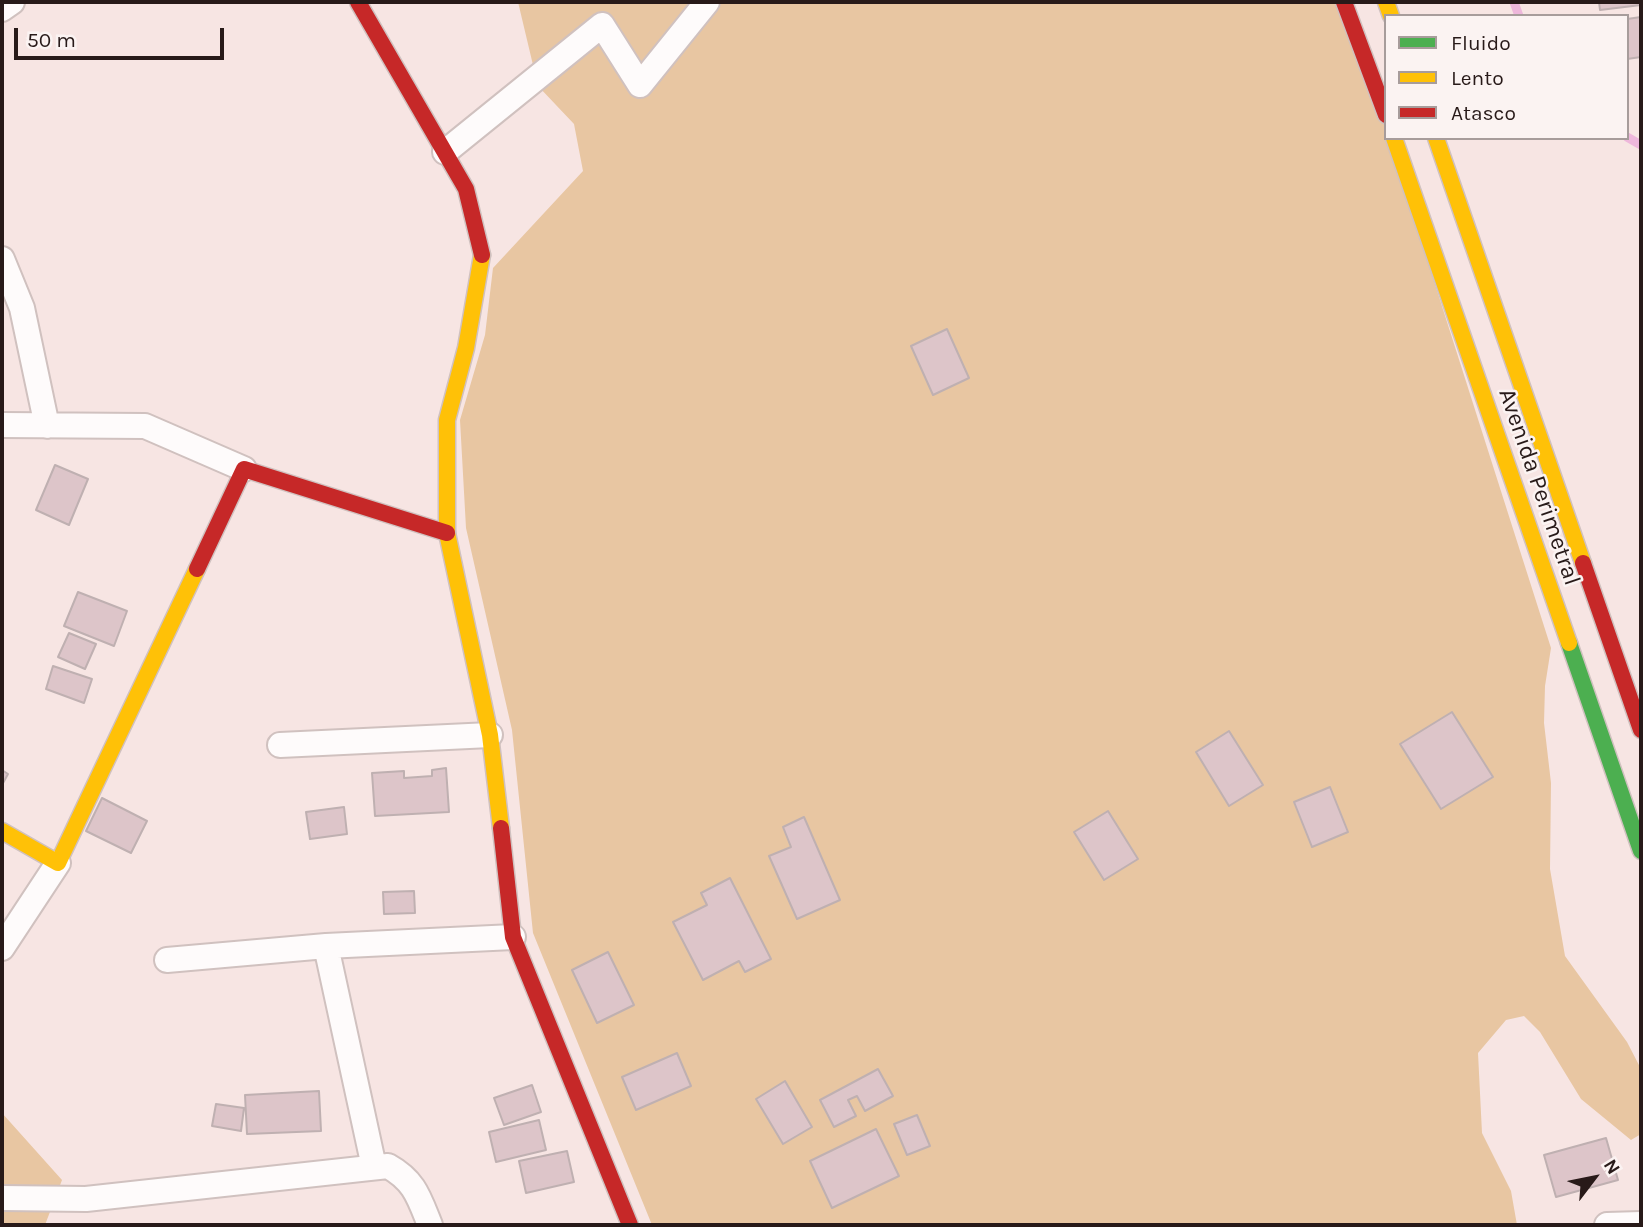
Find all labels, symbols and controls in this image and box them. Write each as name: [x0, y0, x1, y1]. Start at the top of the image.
scale bar: [18, 14, 228, 58]
legend: [1384, 14, 1629, 140]
text: 50 m: [27, 28, 76, 52]
text: Fluido: [1451, 31, 1511, 55]
text: Lento: [1451, 66, 1504, 90]
text: Atasco: [1451, 101, 1516, 125]
street label: Avenida Perimetral: [1492, 385, 1586, 589]
north arrow: [1559, 1143, 1629, 1213]
text: N: [1599, 1155, 1625, 1178]

